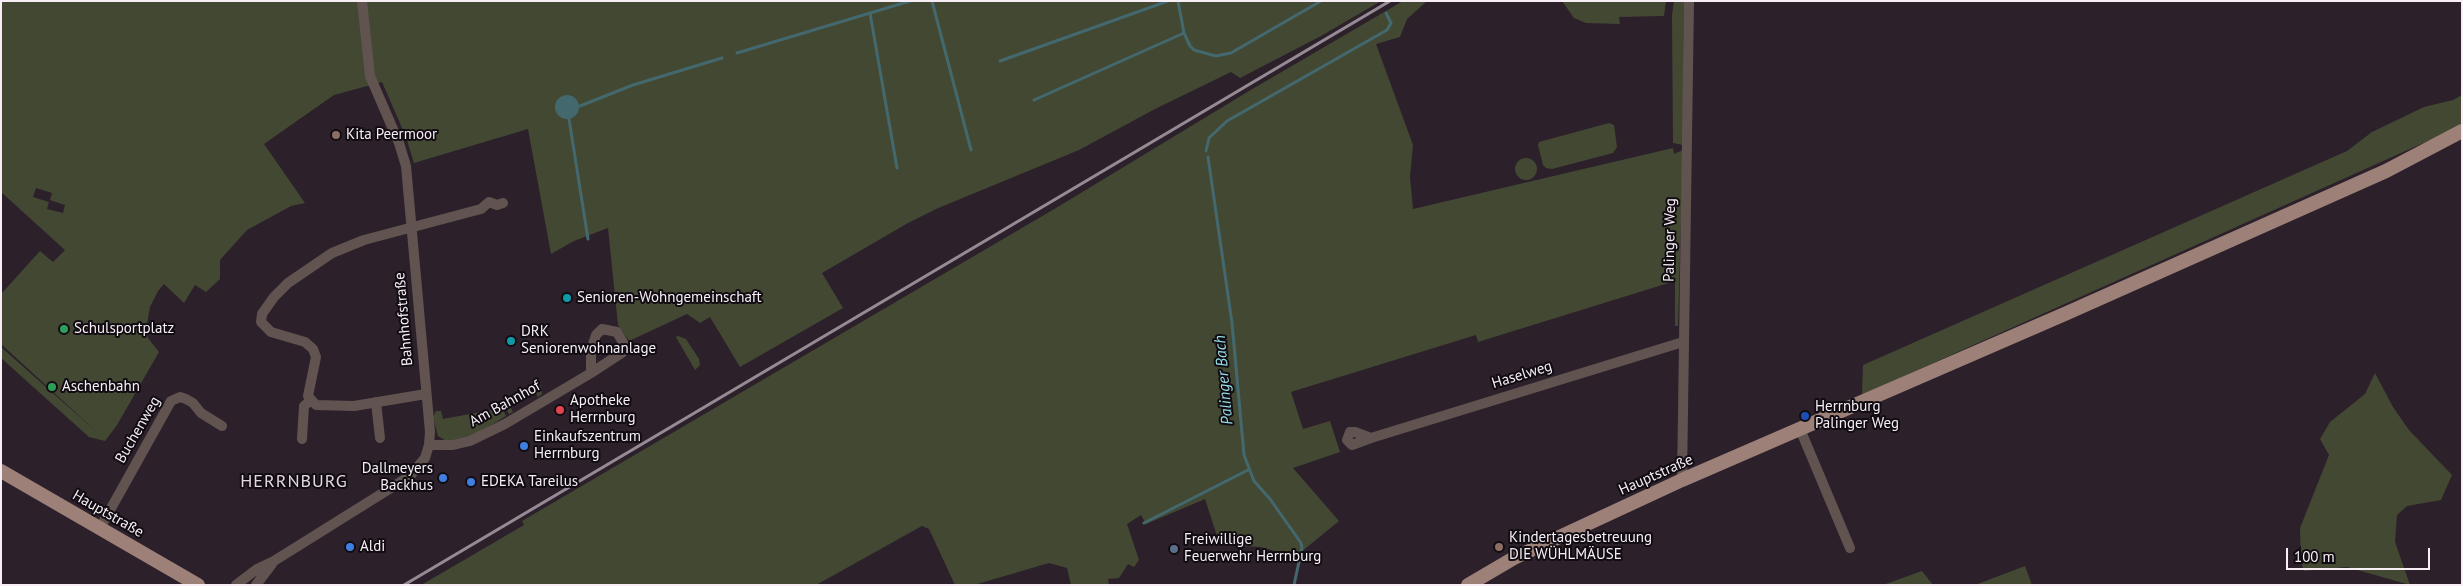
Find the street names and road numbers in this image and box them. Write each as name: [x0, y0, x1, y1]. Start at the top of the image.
street label: Palinger Weg: [1660, 198, 1680, 282]
street label: Bahnhofstraße: [391, 271, 417, 367]
street label: Haselweg: [1490, 357, 1554, 393]
street label: Am Bahnhof: [466, 377, 544, 431]
street label: Buchenweg: [112, 393, 164, 467]
street label: Hauptstraße: [1616, 451, 1696, 499]
street label: Hauptstraße: [69, 486, 147, 542]

